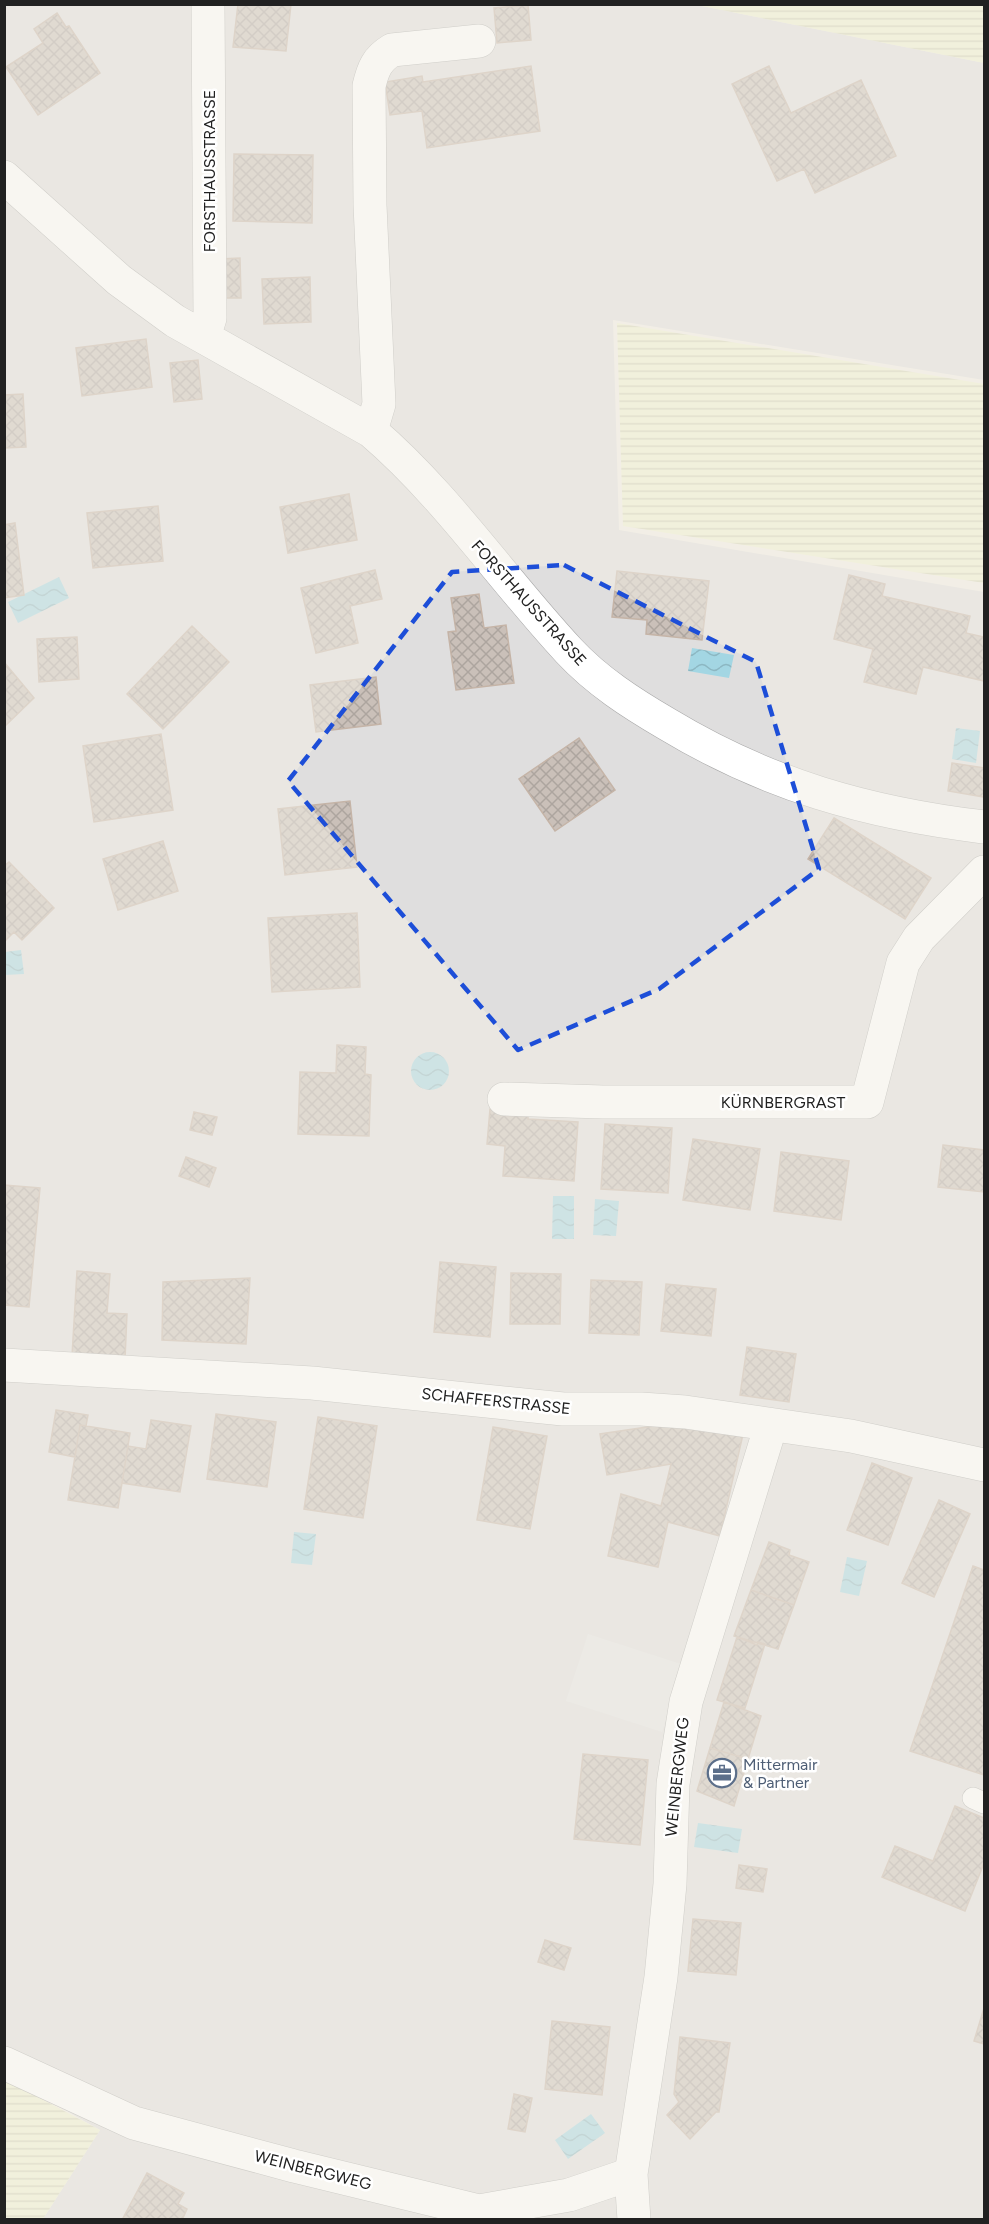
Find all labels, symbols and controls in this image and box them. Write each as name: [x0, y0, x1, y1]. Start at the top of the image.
street label: FORSTHAUSSTRASSE: [200, 90, 219, 252]
street label: FORSTHAUSSTRASSE: [468, 536, 590, 670]
street label: KÜRNBERGRAST: [721, 1093, 845, 1112]
street label: SCHAFFERSTRASSE: [421, 1384, 571, 1418]
street label: WEINBERGWEG: [661, 1716, 693, 1838]
place label: Mittermair & Partner: [743, 1755, 818, 1792]
office icon: Mittermair & Partner: [706, 1757, 738, 1789]
street label: WEINBERGWEG: [252, 2146, 374, 2194]

